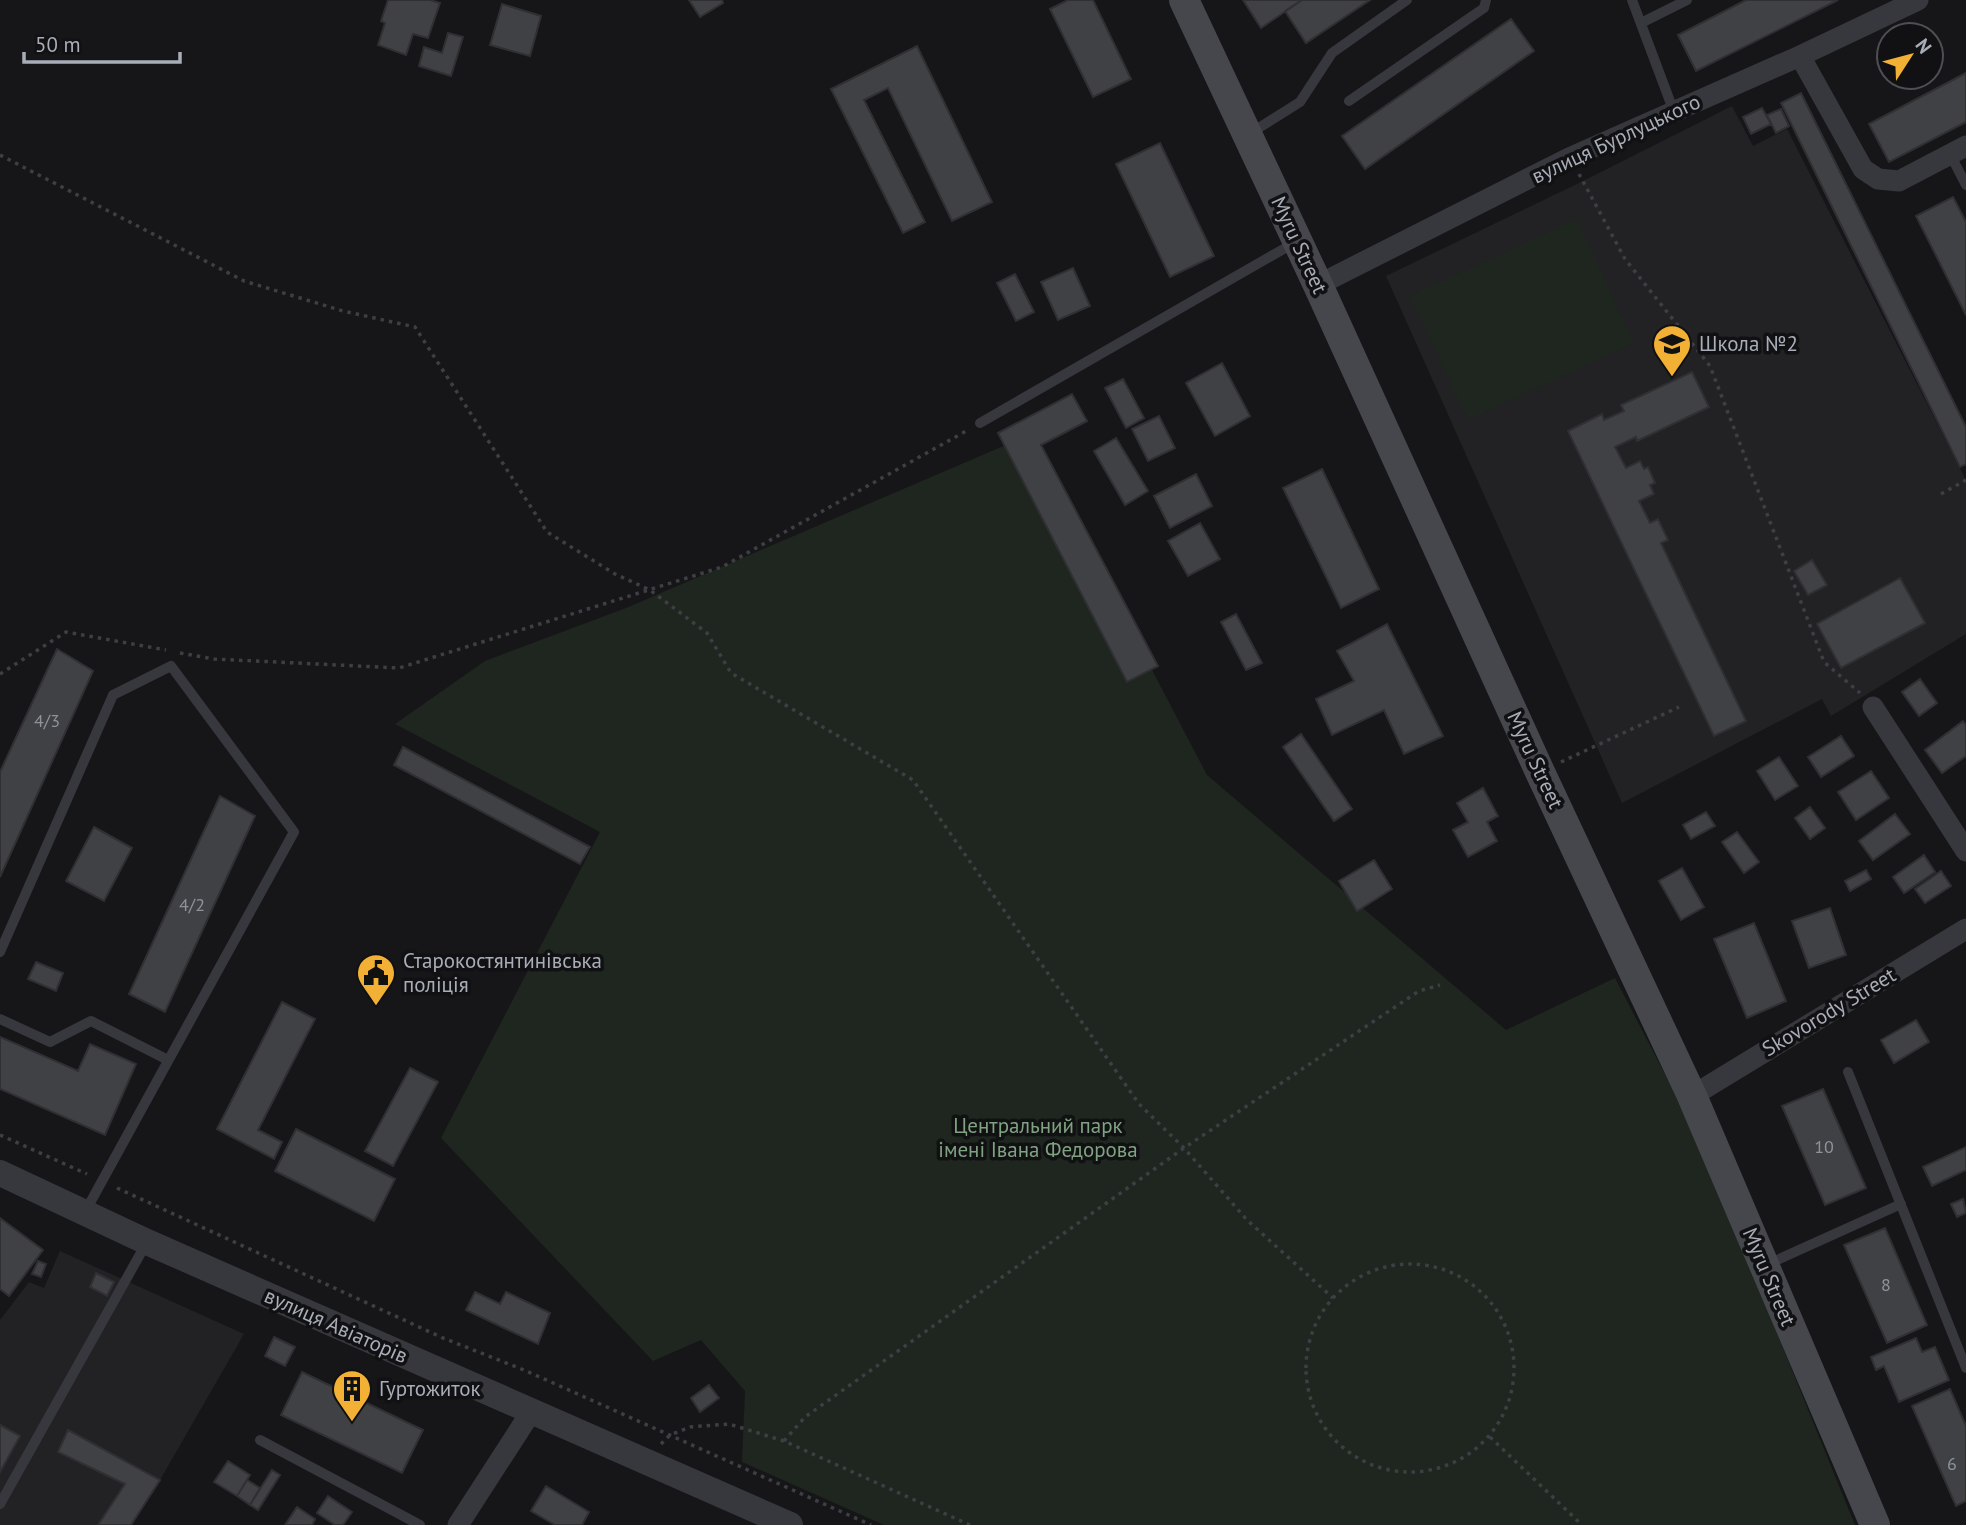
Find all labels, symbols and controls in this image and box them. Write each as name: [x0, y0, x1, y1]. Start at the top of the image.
scale bar: [24, 21, 180, 65]
north arrow: [1875, 21, 1945, 91]
text: 50 m: [35, 31, 81, 58]
text: N: [1910, 34, 1937, 58]
street label: вулиця Бурлуцького: [1527, 88, 1704, 189]
street label: Myru Street: [1265, 192, 1334, 298]
school or university icon: Школа №2: [1651, 323, 1693, 378]
place label: Школа №2: [1699, 330, 1798, 357]
street label: Myru Street: [1501, 707, 1570, 813]
house number: 4/3: [34, 709, 60, 732]
house number: 4/2: [179, 893, 205, 916]
place label: Старокостянтинівська поліція: [403, 947, 602, 998]
public building icon: Старокостянтинівська поліція: [355, 952, 397, 1007]
street label: Skovorody Street: [1757, 961, 1900, 1062]
park label: Центральний парк імені Івана Федорова: [938, 1112, 1138, 1163]
house number: 10: [1814, 1135, 1834, 1158]
street label: Myru Street: [1737, 1224, 1802, 1330]
house number: 8: [1881, 1273, 1891, 1296]
street label: вулиця Авіаторів: [260, 1282, 412, 1369]
building icon: Гуртожиток: [331, 1368, 373, 1423]
place label: Гуртожиток: [379, 1375, 481, 1402]
house number: 6: [1947, 1452, 1957, 1475]

